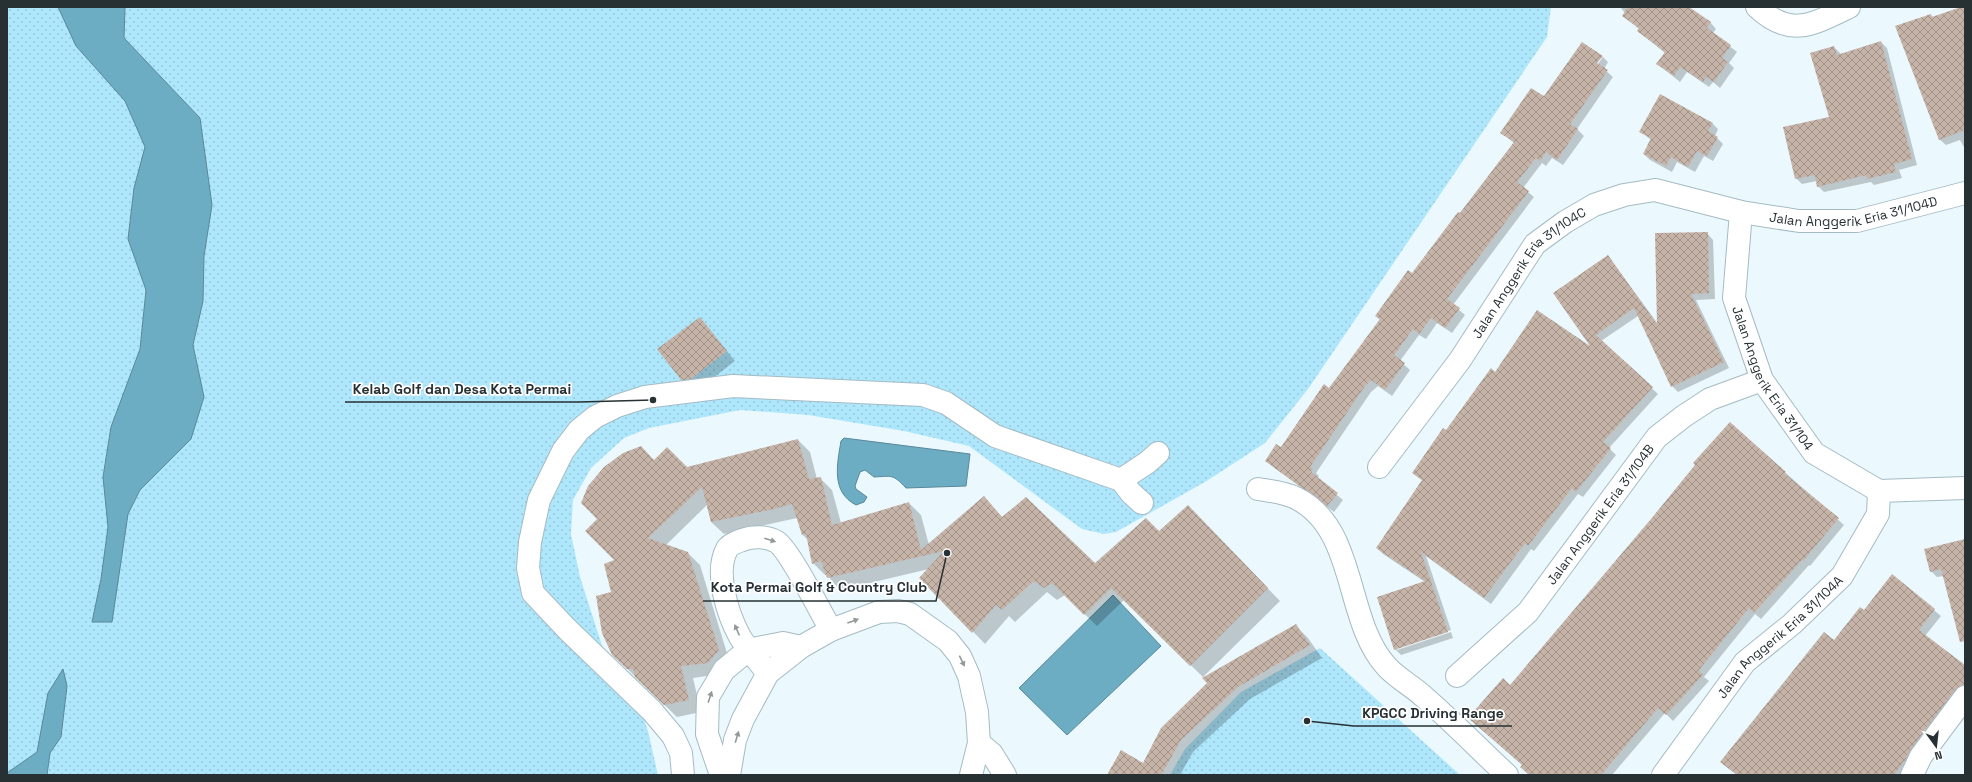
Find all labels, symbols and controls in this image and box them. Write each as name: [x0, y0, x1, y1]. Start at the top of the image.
street label: Jalan Anggerik Eria 31/104D: [1768, 192, 1939, 230]
street label: Jalan Anggerik Eria 31/104C: [1468, 203, 1589, 341]
street label: Jalan Anggerik Eria 31/104: [1729, 304, 1818, 453]
callout: Kelab Golf dan Desa Kota Permai: [345, 376, 579, 402]
text: Kelab Golf dan Desa Kota Permai: [353, 380, 571, 398]
street label: Jalan Anggerik Eria 31/104B: [1543, 441, 1657, 588]
one-way arrow: [764, 537, 776, 543]
street label: Jalan Anggerik Eria 31/104A: [1713, 571, 1846, 702]
callout: Kota Permai Golf & Country Club: [703, 575, 936, 601]
text: Kota Permai Golf & Country Club: [711, 578, 927, 596]
one-way arrow: [848, 617, 860, 623]
one-way arrow: [734, 623, 740, 635]
one-way arrow: [959, 655, 965, 667]
one-way arrow: [707, 690, 713, 702]
callout: KPGCC Driving Range: [1354, 700, 1512, 726]
text: KPGCC Driving Range: [1362, 704, 1504, 722]
north arrow: [1916, 726, 1956, 766]
one-way arrow: [734, 730, 740, 742]
text: N: [1933, 748, 1944, 763]

